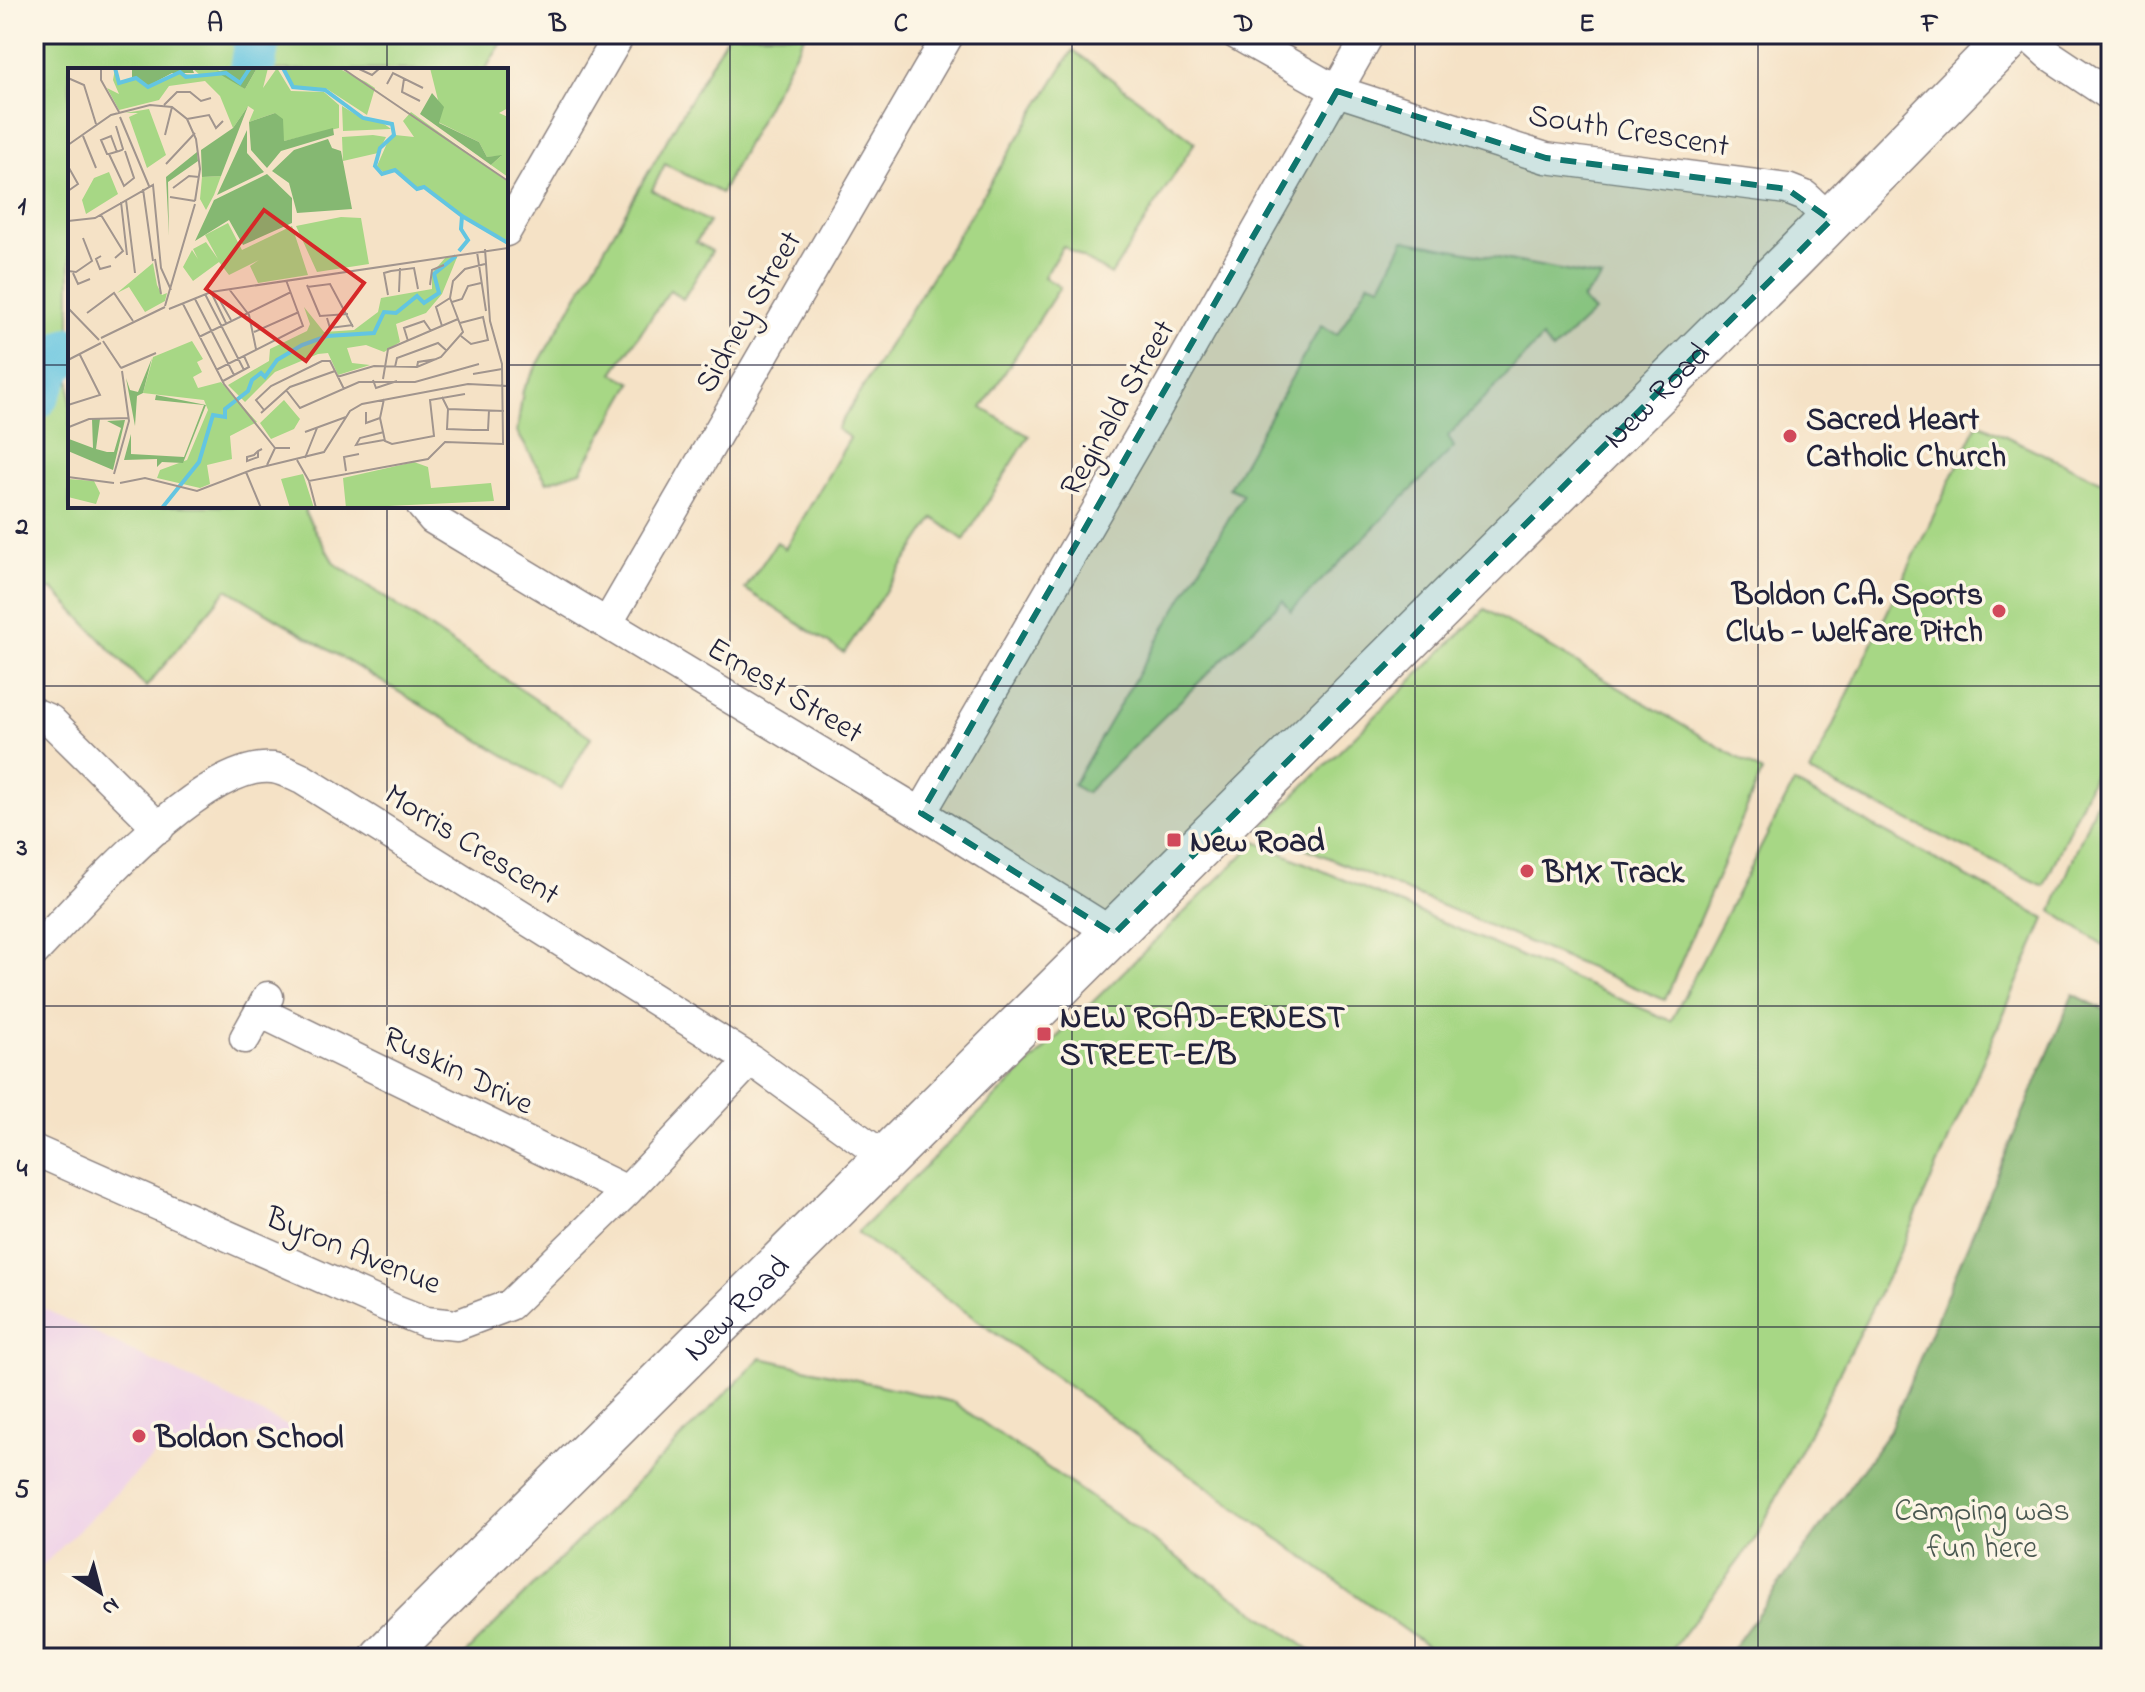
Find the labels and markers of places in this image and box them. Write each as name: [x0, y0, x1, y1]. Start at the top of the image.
place label: Sacred Heart Catholic Church: [1806, 398, 2006, 482]
marker: Sacred Heart Catholic Church: [1781, 427, 1799, 445]
place label: Boldon C.A. Sports Club - Welfare Pitch: [1726, 573, 1983, 657]
marker: Boldon C.A. Sports Club - Welfare Pitch: [1990, 602, 2008, 620]
place label: New Road: [1190, 820, 1325, 867]
marker: New Road: [1165, 831, 1183, 849]
place label: BMX Track: [1541, 851, 1685, 898]
marker: BMX Track: [1518, 862, 1536, 880]
place label: NEW ROAD-ERNEST STREET-E/B: [1060, 996, 1346, 1080]
marker: NEW ROAD-ERNEST STREET-E/B: [1035, 1025, 1053, 1043]
place label: Boldon School: [153, 1416, 344, 1463]
marker: Boldon School: [130, 1427, 148, 1445]

